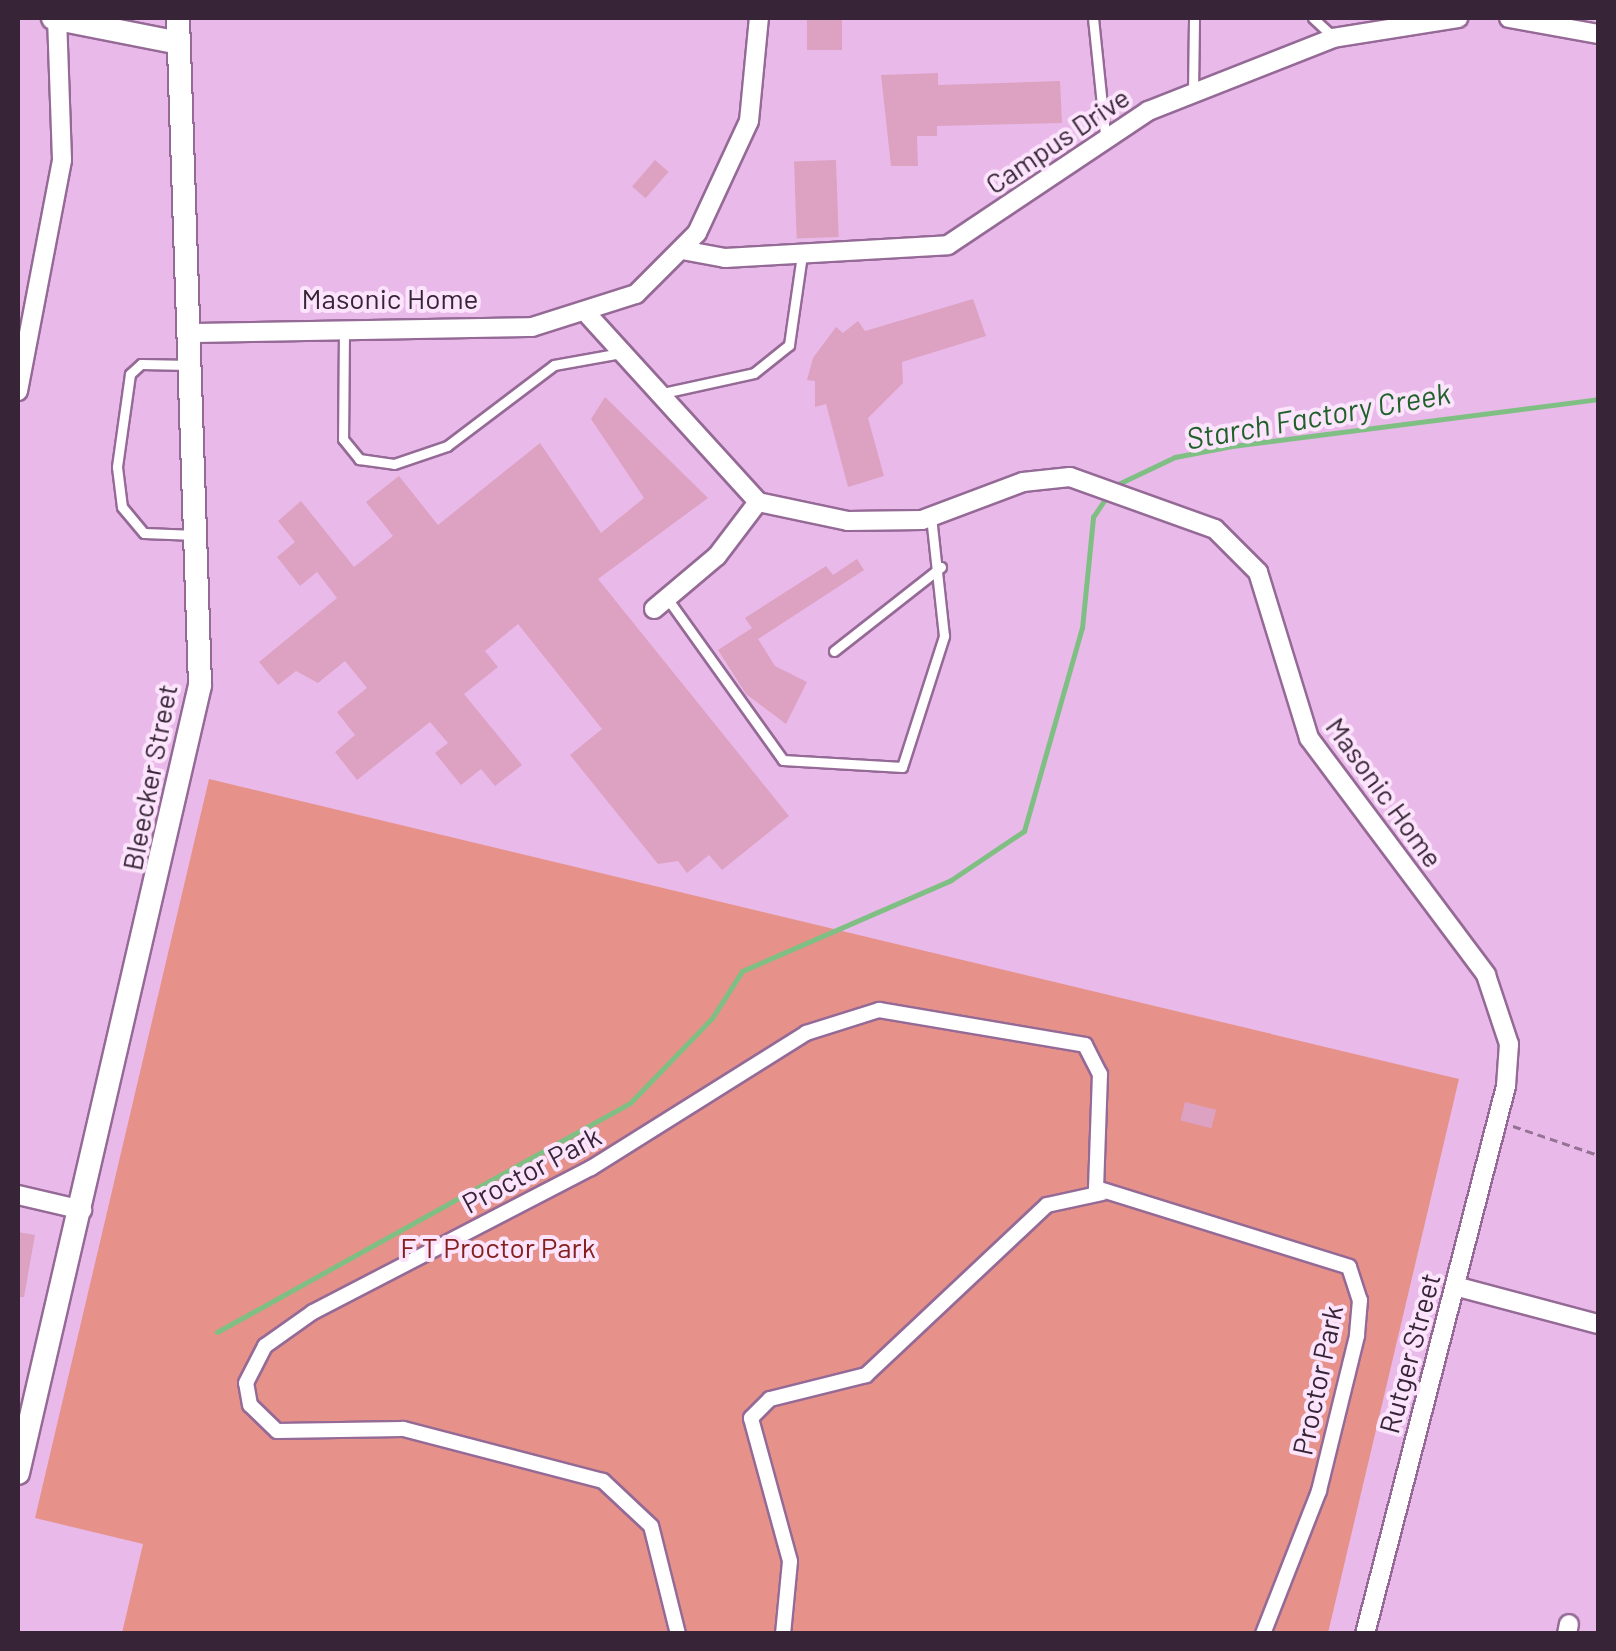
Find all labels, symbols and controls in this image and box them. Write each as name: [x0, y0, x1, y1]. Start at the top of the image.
street label: Campus Drive: [979, 80, 1135, 200]
street label: Masonic Home: [302, 281, 478, 315]
water label: Starch Factory Creek: [1183, 374, 1453, 456]
street label: Bleecker Street: [114, 681, 184, 873]
street label: Masonic Home: [1319, 711, 1451, 873]
street label: Proctor Park: [456, 1118, 606, 1220]
park label: F T Proctor Park: [400, 1230, 596, 1264]
street label: Rutger Street: [1372, 1269, 1446, 1437]
street label: Proctor Park: [1285, 1302, 1349, 1458]

